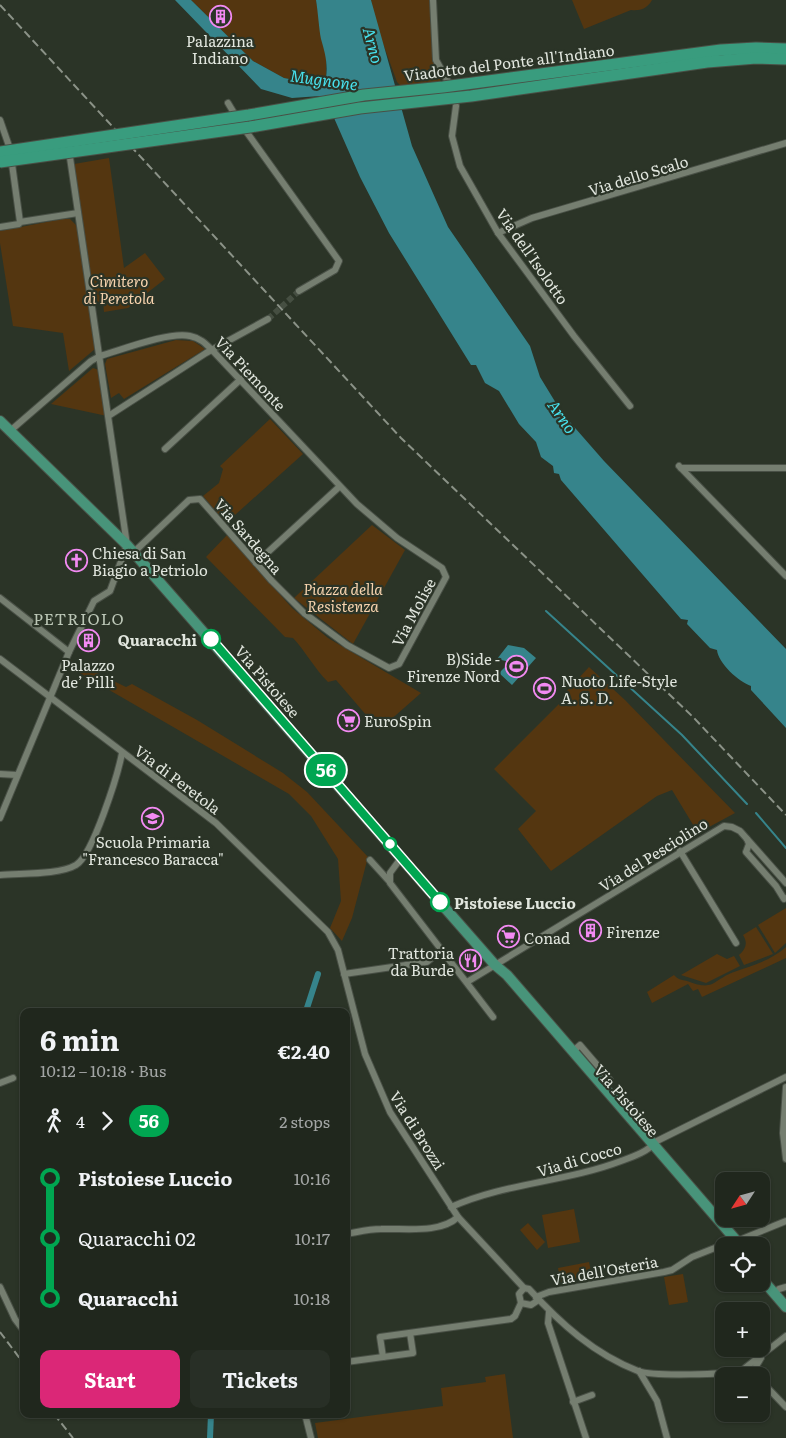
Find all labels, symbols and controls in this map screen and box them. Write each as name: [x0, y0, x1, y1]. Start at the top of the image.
building icon: Palazzina Indiano: [208, 5, 232, 29]
water label: Arno: [358, 24, 390, 66]
place label: Palazzina Indiano: [186, 29, 255, 69]
street label: Viadotto del Ponte all'Indiano: [402, 38, 616, 86]
water label: Mugnone: [289, 62, 359, 96]
street label: Via dello Scalo: [585, 149, 691, 201]
street label: Via dell'Isolotto: [491, 203, 575, 309]
park label: Cimitero di Peretola: [83, 269, 155, 309]
street label: Via Piemonte: [210, 330, 292, 416]
water label: Arno: [543, 394, 583, 438]
street label: Via Sardegna: [210, 493, 289, 580]
place label: Chiesa di San Biagio a Petriolo: [92, 541, 208, 581]
church icon: Chiesa di San Biagio a Petriolo: [64, 549, 88, 573]
street label: Via Molise: [385, 573, 441, 650]
park label: Piazza della Resistenza: [303, 577, 383, 617]
district label: PETRIOLO: [33, 606, 125, 630]
place label: Quaracchi: [118, 628, 198, 651]
building icon: Palazzo de’ Pilli: [76, 629, 100, 653]
marker: Quaracchi: [201, 629, 221, 649]
street label: Via Pistoiese: [230, 640, 306, 722]
place label: B)Side - Firenze Nord: [407, 647, 500, 687]
place label: Palazzo de’ Pilli: [61, 653, 115, 693]
sports icon: B)Side - Firenze Nord: [504, 655, 528, 679]
place label: Nuoto Life-Style A. S. D.: [561, 669, 677, 709]
sports icon: Nuoto Life-Style A. S. D.: [533, 677, 557, 701]
supermarket icon: EuroSpin: [336, 708, 360, 732]
place label: EuroSpin: [364, 709, 432, 732]
street label: Via di Peretola: [130, 739, 227, 820]
line badge: 56: [304, 754, 348, 786]
text: 56: [316, 756, 336, 783]
school or university icon: Scuola Primaria "Francesco Baracca": [141, 806, 165, 830]
street label: Via del Pesciolino: [594, 811, 712, 897]
place label: Scuola Primaria "Francesco Baracca": [82, 830, 224, 870]
unlabelled marker: [383, 837, 397, 851]
place label: Pistoiese Luccio: [454, 891, 576, 914]
marker: Pistoiese Luccio: [430, 892, 450, 912]
building icon: Firenze: [578, 919, 602, 943]
place label: Firenze: [606, 920, 660, 943]
supermarket icon: Conad: [496, 925, 520, 949]
place label: Conad: [524, 926, 570, 949]
place label: Trattoria da Burde: [388, 941, 455, 981]
restaurant icon: Trattoria da Burde: [458, 949, 482, 973]
text: 6 min: [40, 1018, 120, 1060]
text: €2.40: [278, 1037, 330, 1065]
text: 10:12 – 10:18 · Bus: [40, 1058, 166, 1082]
street label: Via Pistoiese: [589, 1059, 665, 1141]
street label: Via di Brozzi: [385, 1086, 451, 1174]
icon: walk: [40, 1107, 68, 1135]
icon: forward: [93, 1107, 121, 1135]
text: 56: [139, 1107, 159, 1134]
text: 4: [76, 1109, 85, 1133]
text: 2 stops: [279, 1109, 330, 1133]
street label: Via di Cocco: [534, 1136, 624, 1182]
text: Pistoiese Luccio: [78, 1164, 232, 1192]
text: 10:16: [294, 1166, 330, 1190]
north arrow: [715, 1172, 770, 1228]
map controls: [715, 1172, 770, 1422]
text: Quaracchi 02: [78, 1224, 196, 1252]
text: 10:17: [295, 1226, 330, 1250]
button: locate: [715, 1237, 770, 1292]
street label: Via dell'Osteria: [549, 1249, 660, 1291]
text: Quaracchi: [78, 1284, 178, 1312]
text: 10:18: [294, 1286, 330, 1310]
button: +: [715, 1302, 770, 1357]
button: Start: [40, 1350, 180, 1408]
button: Tickets: [190, 1350, 330, 1408]
button: −: [715, 1367, 770, 1422]

